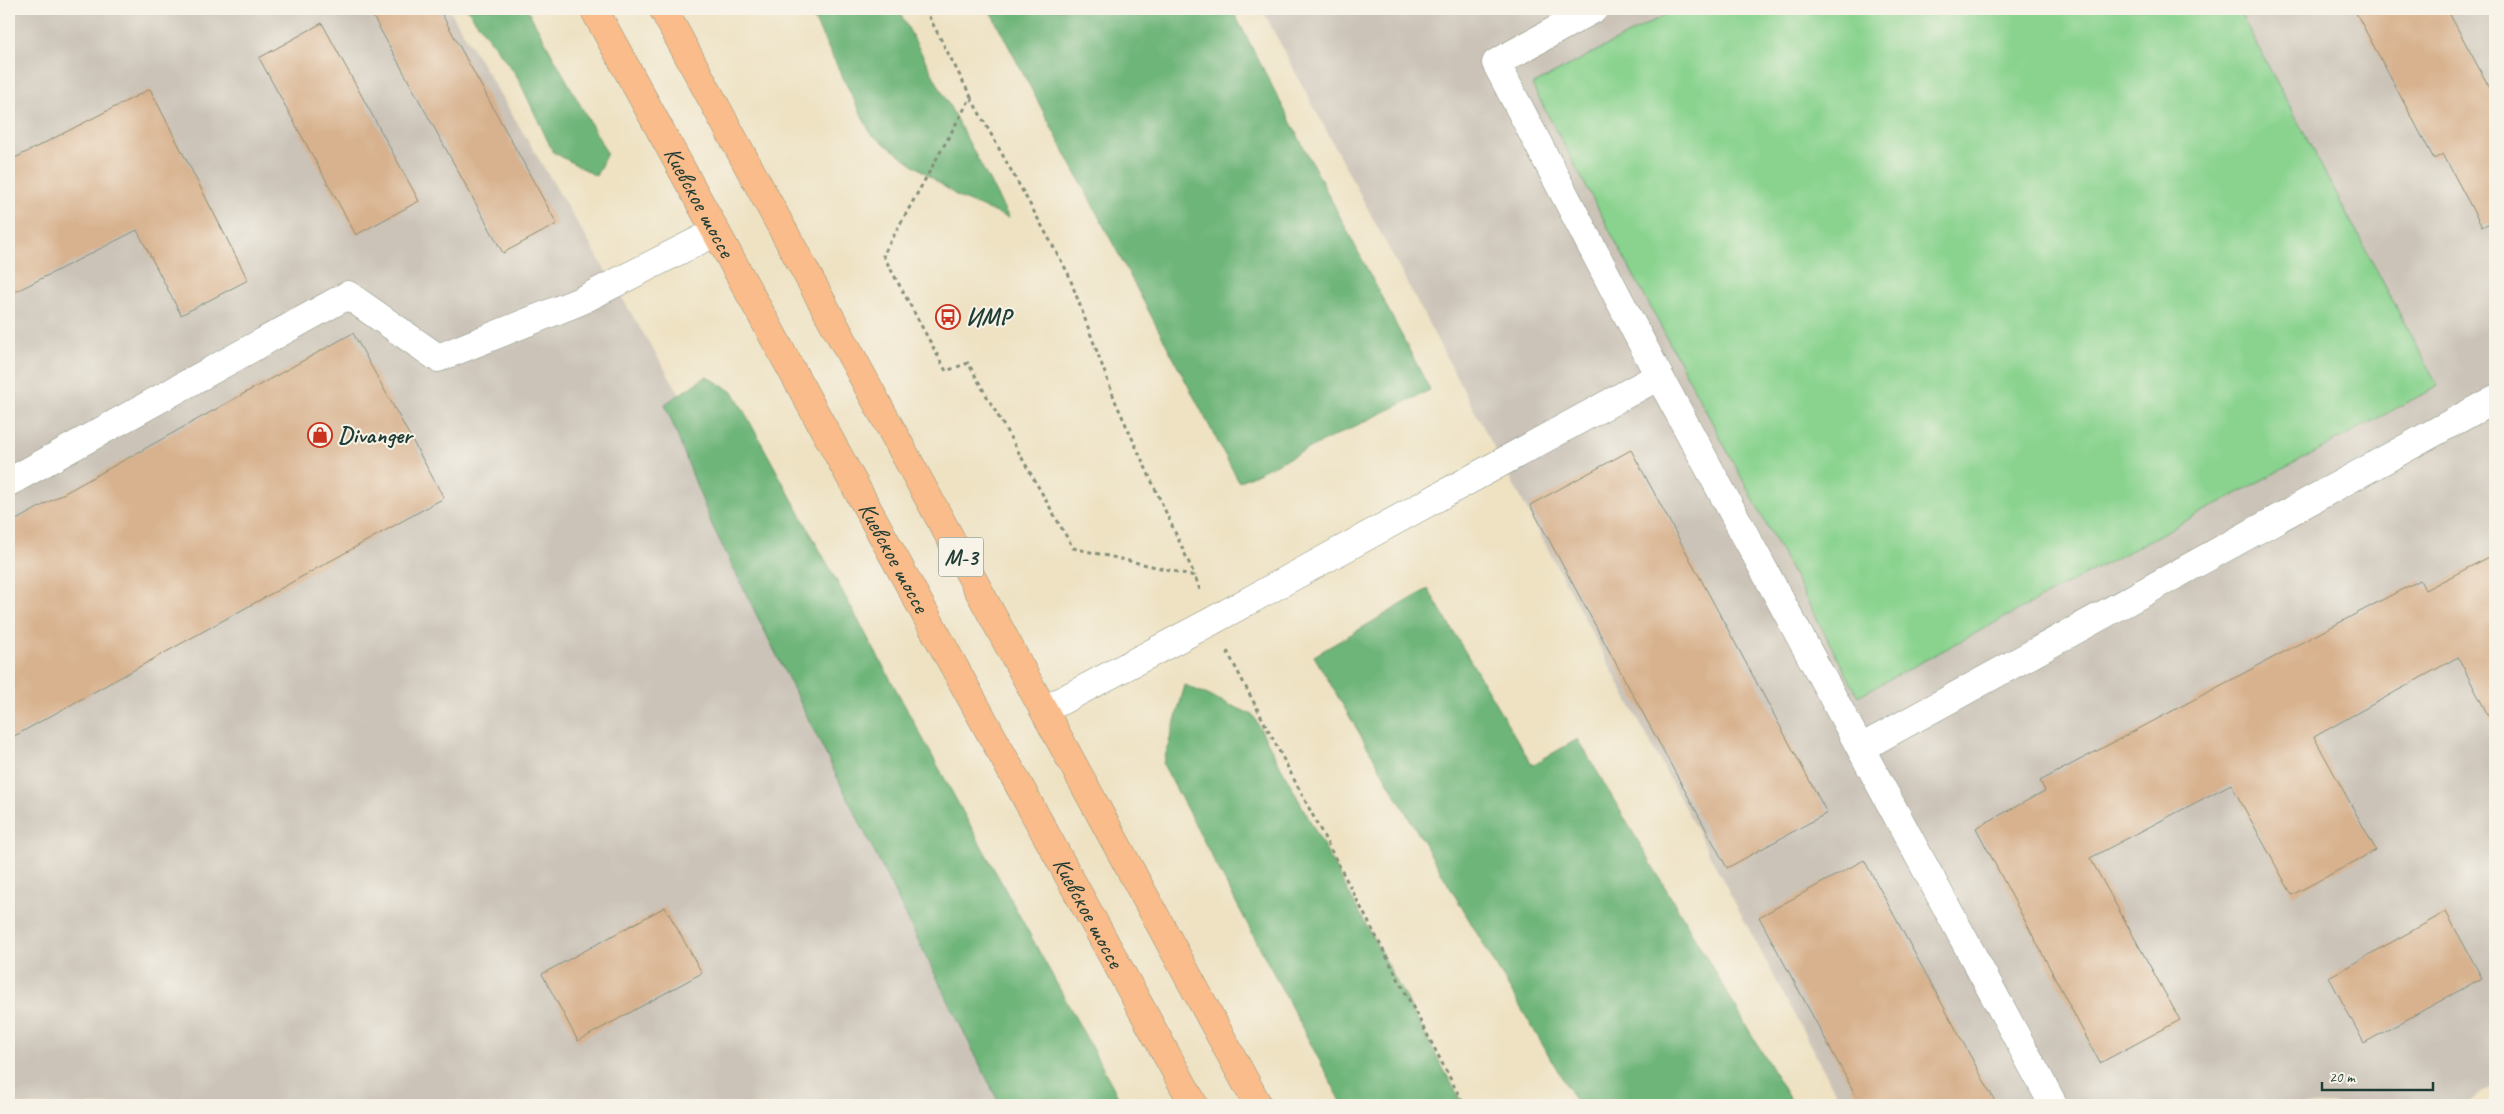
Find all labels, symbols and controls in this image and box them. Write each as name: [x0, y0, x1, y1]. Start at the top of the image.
street label: Киевское шоссе: [657, 141, 743, 264]
place label: ИМР: [966, 302, 1014, 332]
bus stop icon: ИМР: [935, 304, 961, 330]
place label: Divanger: [338, 420, 414, 450]
shop icon: Divanger: [307, 422, 333, 448]
street label: Киевское шоссе: [852, 497, 938, 620]
road number: М-3: [938, 538, 984, 576]
street label: Киевское шоссе: [1046, 852, 1132, 975]
scale bar: [2322, 1059, 2433, 1091]
text: 20 m: [2329, 1068, 2356, 1087]

